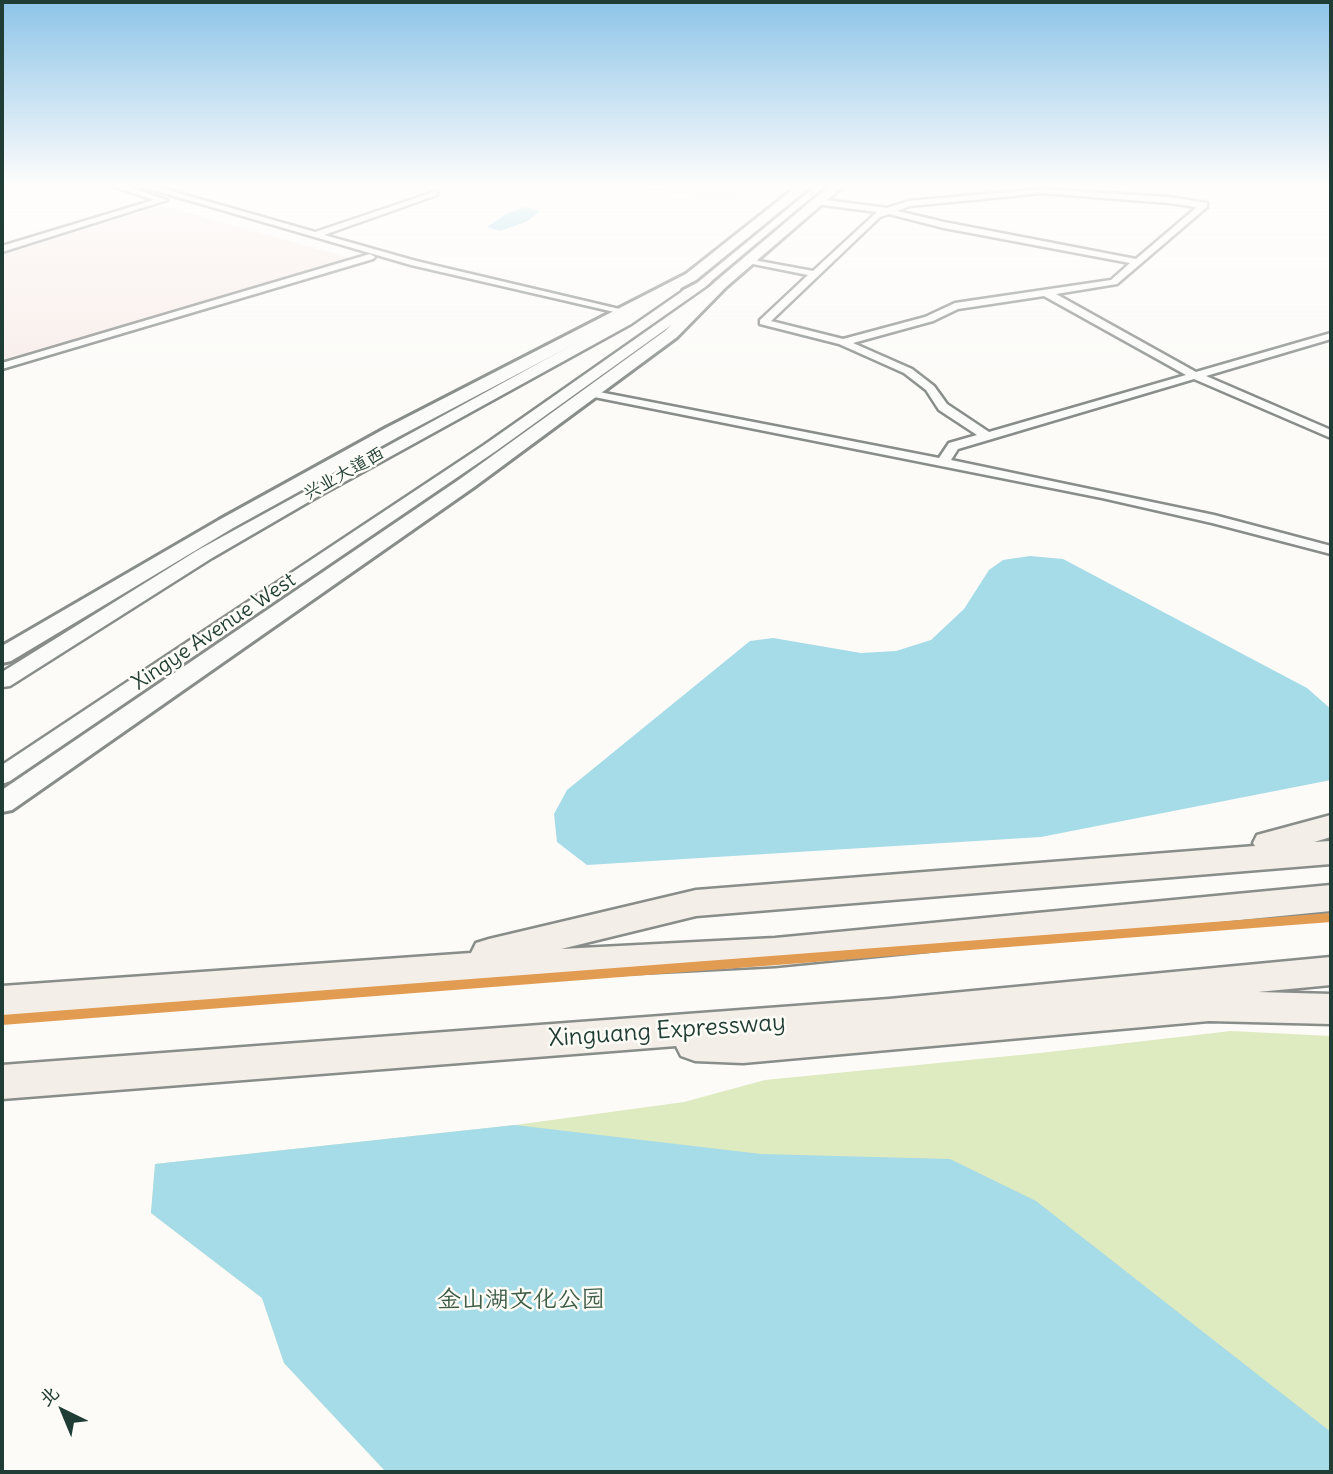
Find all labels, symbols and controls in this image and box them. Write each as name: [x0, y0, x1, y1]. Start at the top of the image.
street label: 兴业大道西: [299, 443, 389, 505]
street label: Xingye Avenue West: [128, 568, 300, 696]
street label: Xinguang Expressway: [547, 1008, 787, 1054]
park label: 金山湖文化公园: [437, 1286, 605, 1314]
north arrow: [28, 1376, 98, 1446]
text: 北: [34, 1380, 64, 1411]

